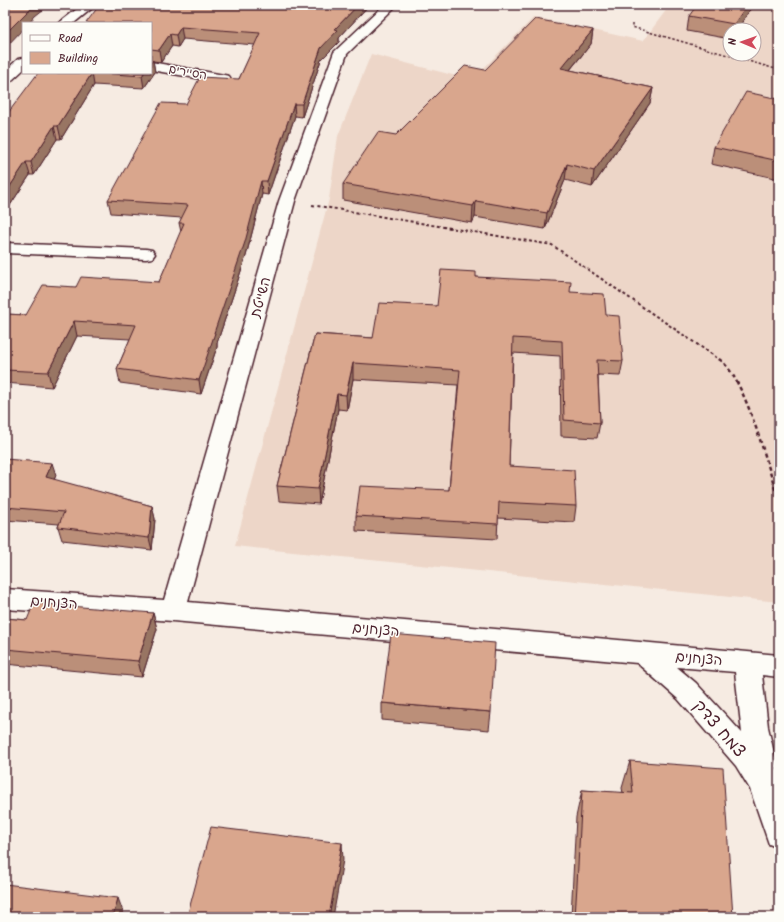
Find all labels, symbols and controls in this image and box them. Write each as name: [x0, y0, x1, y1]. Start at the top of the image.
legend: [22, 22, 152, 74]
north arrow: [722, 22, 762, 62]
text: Road: [58, 29, 83, 48]
text: N: [724, 38, 742, 45]
text: Building: [58, 49, 98, 68]
street label: הסיירים: [167, 60, 209, 85]
street label: השייטת: [244, 274, 277, 321]
street label: הצנחנים: [30, 590, 78, 616]
street label: הצנחנים: [351, 617, 400, 643]
street label: הצנחנים: [674, 646, 723, 672]
street label: צמח צדק: [686, 694, 752, 764]

